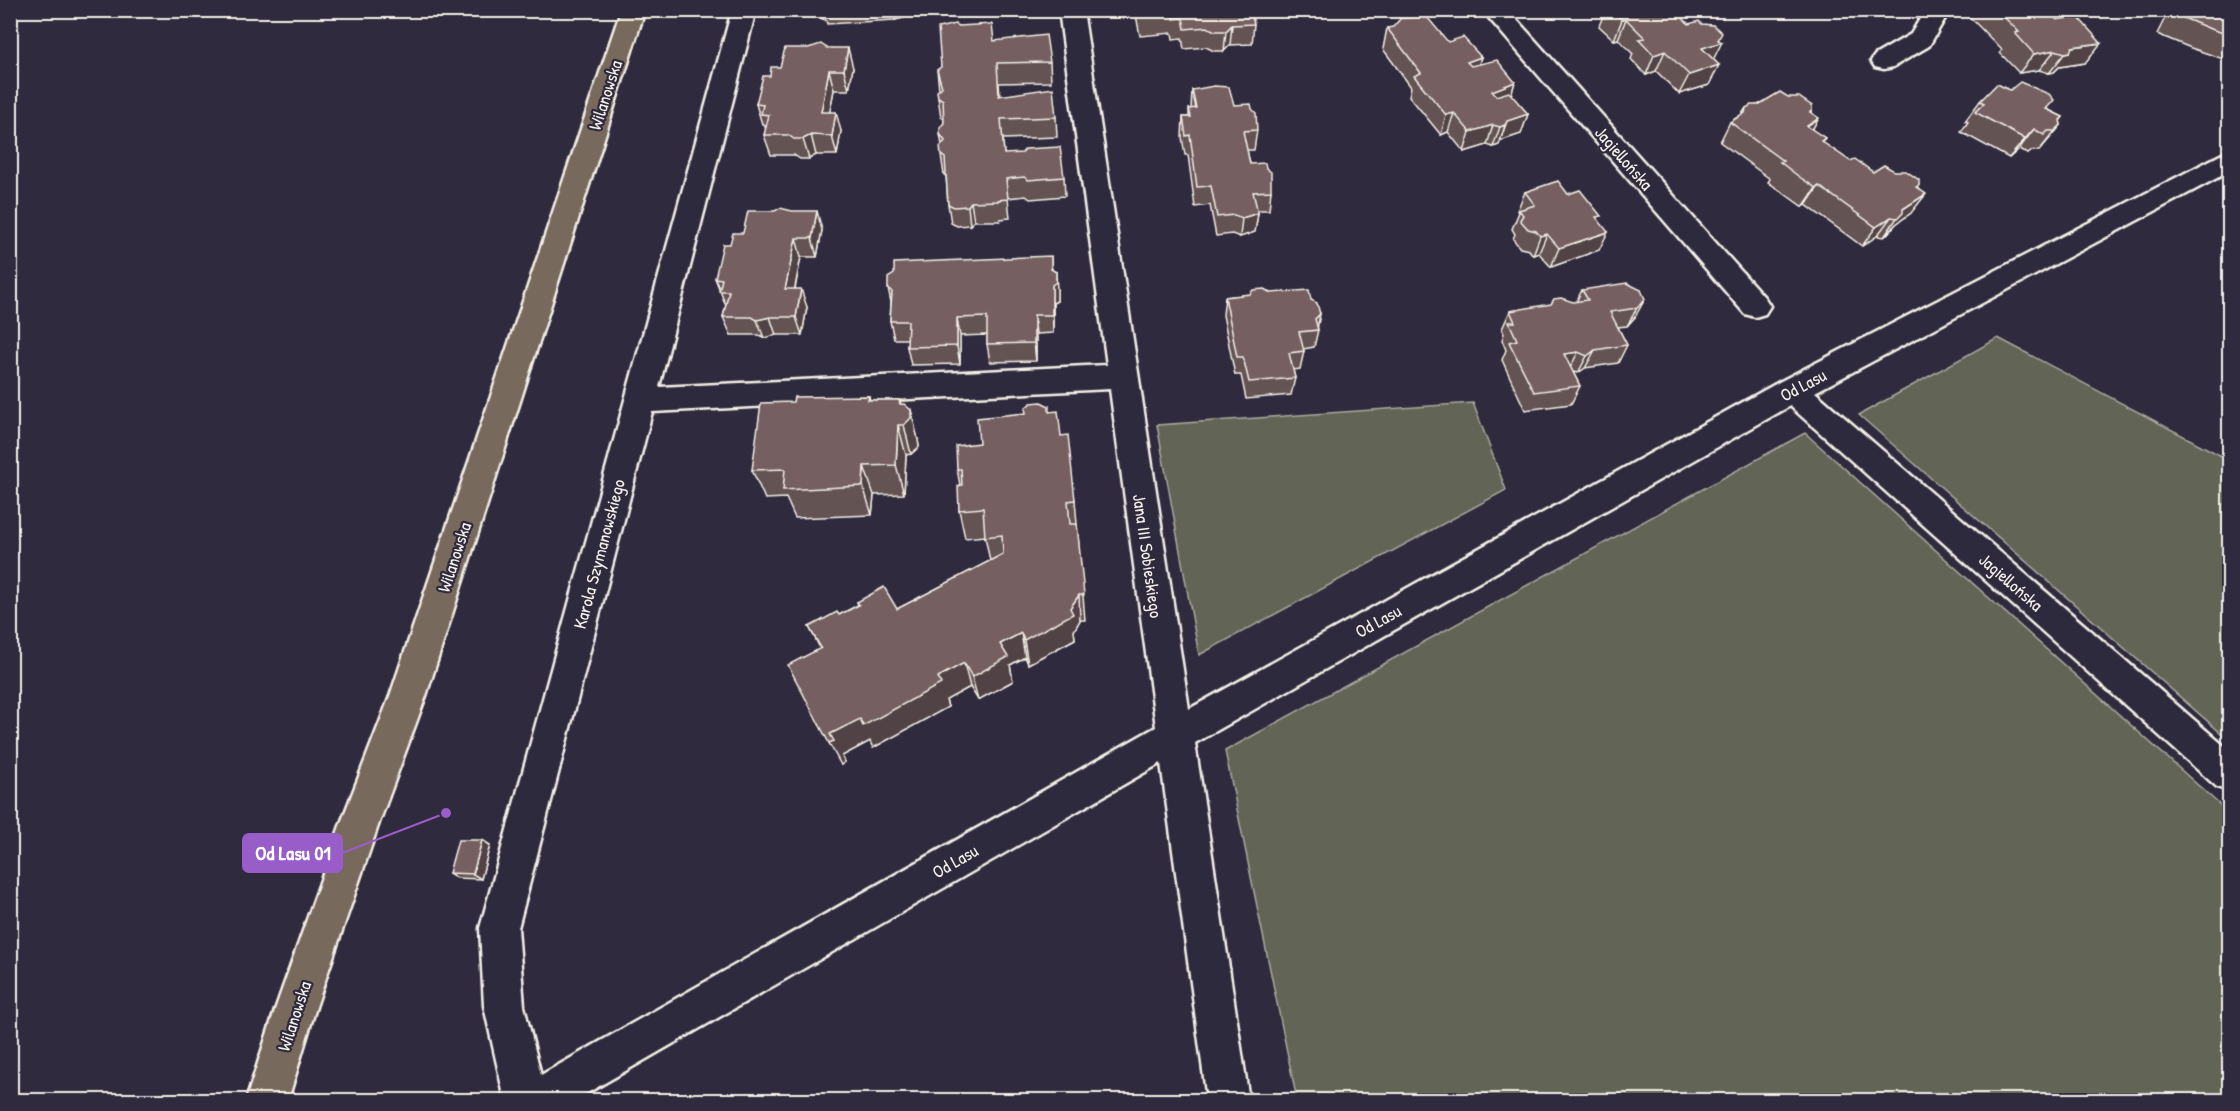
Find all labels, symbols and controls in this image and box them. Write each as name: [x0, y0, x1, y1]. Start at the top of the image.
street label: Wilanowska: [582, 57, 628, 133]
street label: Jagiellońska: [1589, 121, 1659, 195]
street label: Od Lasu: [1775, 362, 1831, 408]
street label: Karola Szymanowskiego: [567, 476, 631, 632]
street label: Jana III Sobieskiego: [1127, 492, 1169, 620]
street label: Wilanowska: [431, 519, 477, 595]
street label: Jagiellońska: [1974, 547, 2048, 617]
street label: Od Lasu: [1350, 598, 1406, 644]
callout: Od Lasu 01: [243, 834, 342, 872]
street label: Od Lasu: [928, 838, 982, 884]
text: Od Lasu 01: [255, 839, 331, 866]
street label: Wilanowska: [271, 978, 317, 1054]

